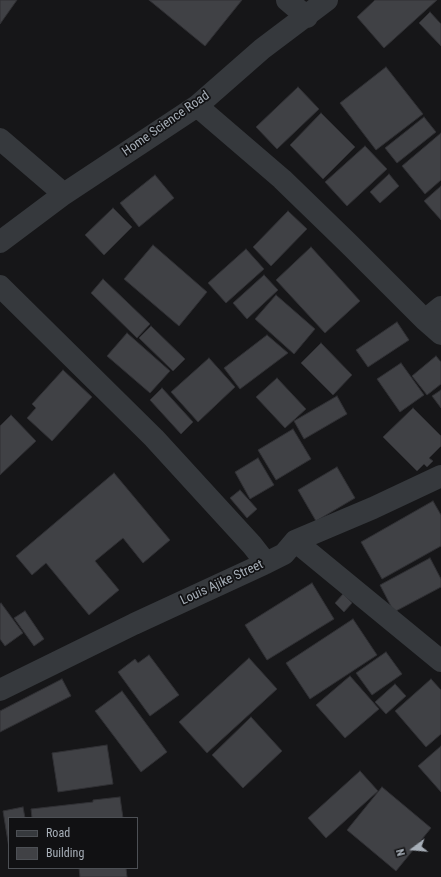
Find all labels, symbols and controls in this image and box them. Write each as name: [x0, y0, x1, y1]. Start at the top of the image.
street label: Home Science Road: [119, 88, 213, 160]
street label: Louis Ajike Street: [178, 557, 266, 609]
legend: [8, 817, 138, 869]
text: Road: [46, 826, 70, 840]
north arrow: [393, 829, 433, 869]
text: Building: [46, 846, 84, 860]
text: N: [394, 847, 408, 857]

